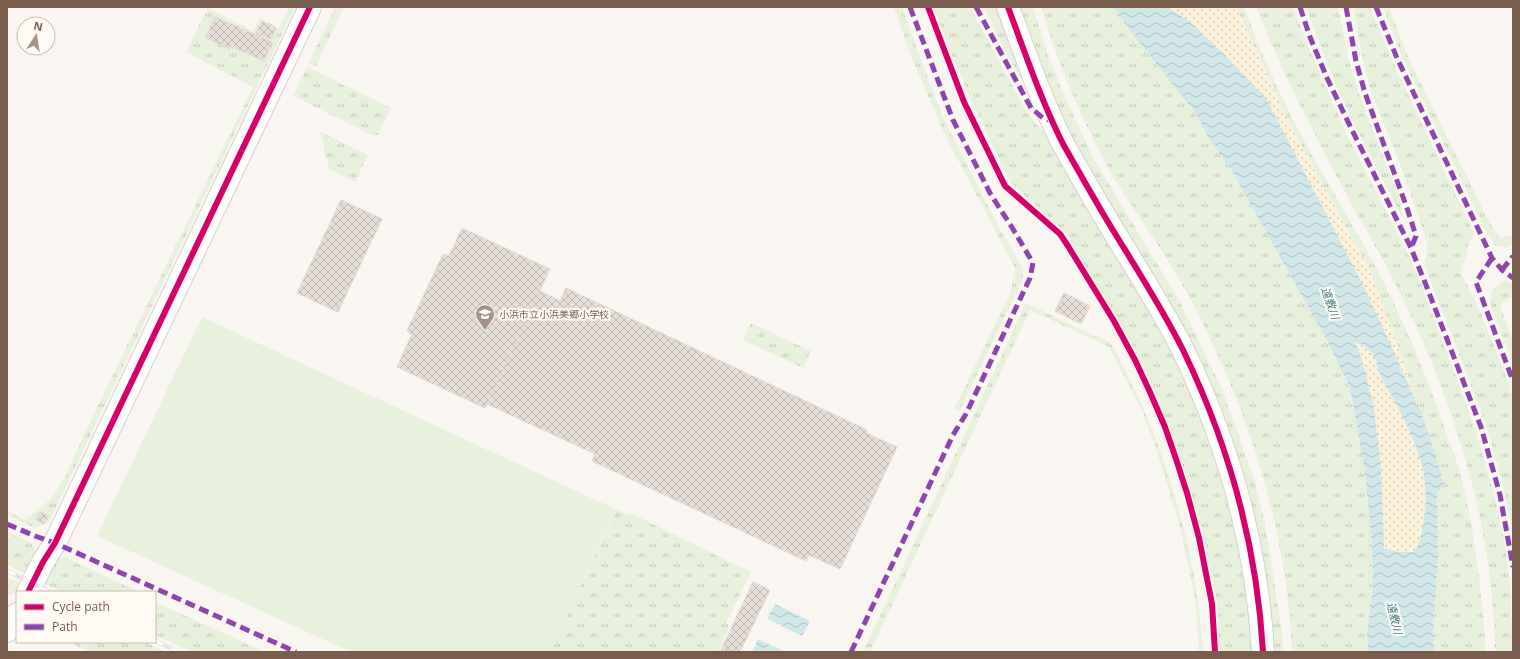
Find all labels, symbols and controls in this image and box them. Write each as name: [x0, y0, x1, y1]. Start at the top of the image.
north arrow: [16, 16, 56, 56]
text: N: [32, 17, 44, 34]
water label: 遠敷川: [1319, 285, 1344, 322]
school or university icon: 小浜市立小浜美郷小学校: [474, 303, 496, 331]
place label: 小浜市立小浜美郷小学校: [499, 307, 609, 321]
legend: [16, 591, 156, 643]
text: Cycle path: [52, 598, 110, 615]
water label: 遠敷川: [1384, 600, 1406, 637]
text: Path: [52, 618, 78, 635]

